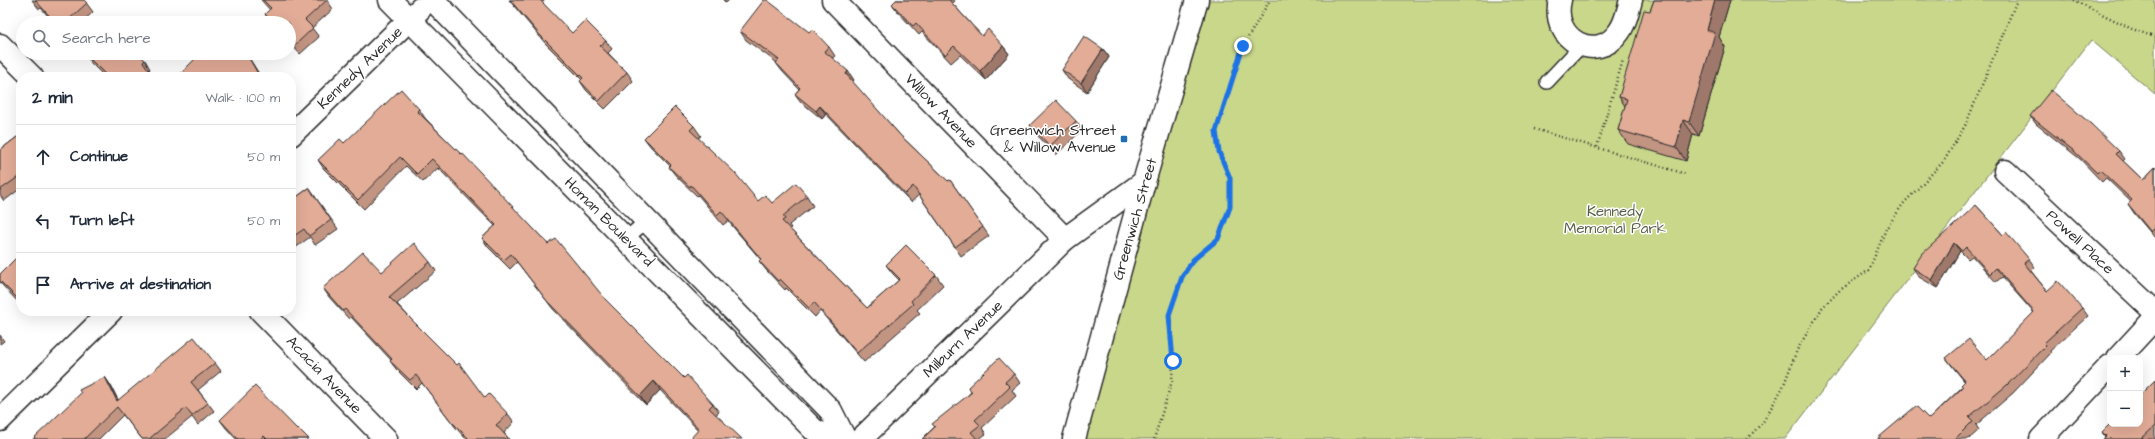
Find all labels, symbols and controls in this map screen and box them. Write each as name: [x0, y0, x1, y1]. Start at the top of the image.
search box: [16, 16, 296, 60]
street label: Kennedy Avenue: [313, 22, 408, 115]
icon: search: [30, 27, 52, 49]
text: Search here: [62, 28, 151, 49]
route end: [1234, 37, 1252, 55]
street label: Willow Avenue: [900, 69, 982, 153]
text: 2 min: [32, 86, 73, 110]
text: Walk · 100 m: [206, 89, 280, 107]
place label: Greenwich Street & Willow Avenue: [990, 120, 1116, 158]
marker: Greenwich Street & Willow Avenue: [1119, 134, 1129, 144]
icon: ahead: [32, 146, 54, 168]
text: Continue: [70, 146, 128, 167]
text: 50 m: [247, 148, 280, 166]
street label: Greenwich Street: [1108, 156, 1162, 282]
street label: Homan Boulevard: [560, 173, 659, 272]
park label: Kennedy Memorial Park: [1564, 201, 1666, 239]
street label: Powell Place: [2041, 205, 2119, 279]
icon: left: [32, 210, 54, 232]
text: Turn left: [70, 210, 134, 231]
text: 50 m: [247, 212, 280, 230]
icon: arrive: [32, 274, 54, 296]
text: Arrive at destination: [70, 274, 211, 295]
street label: Milburn Avenue: [918, 295, 1008, 383]
street label: Acacia Avenue: [281, 331, 367, 419]
route start: [1164, 352, 1182, 370]
map controls: [2107, 355, 2143, 427]
button: +: [2107, 355, 2143, 391]
button: −: [2107, 391, 2143, 427]

